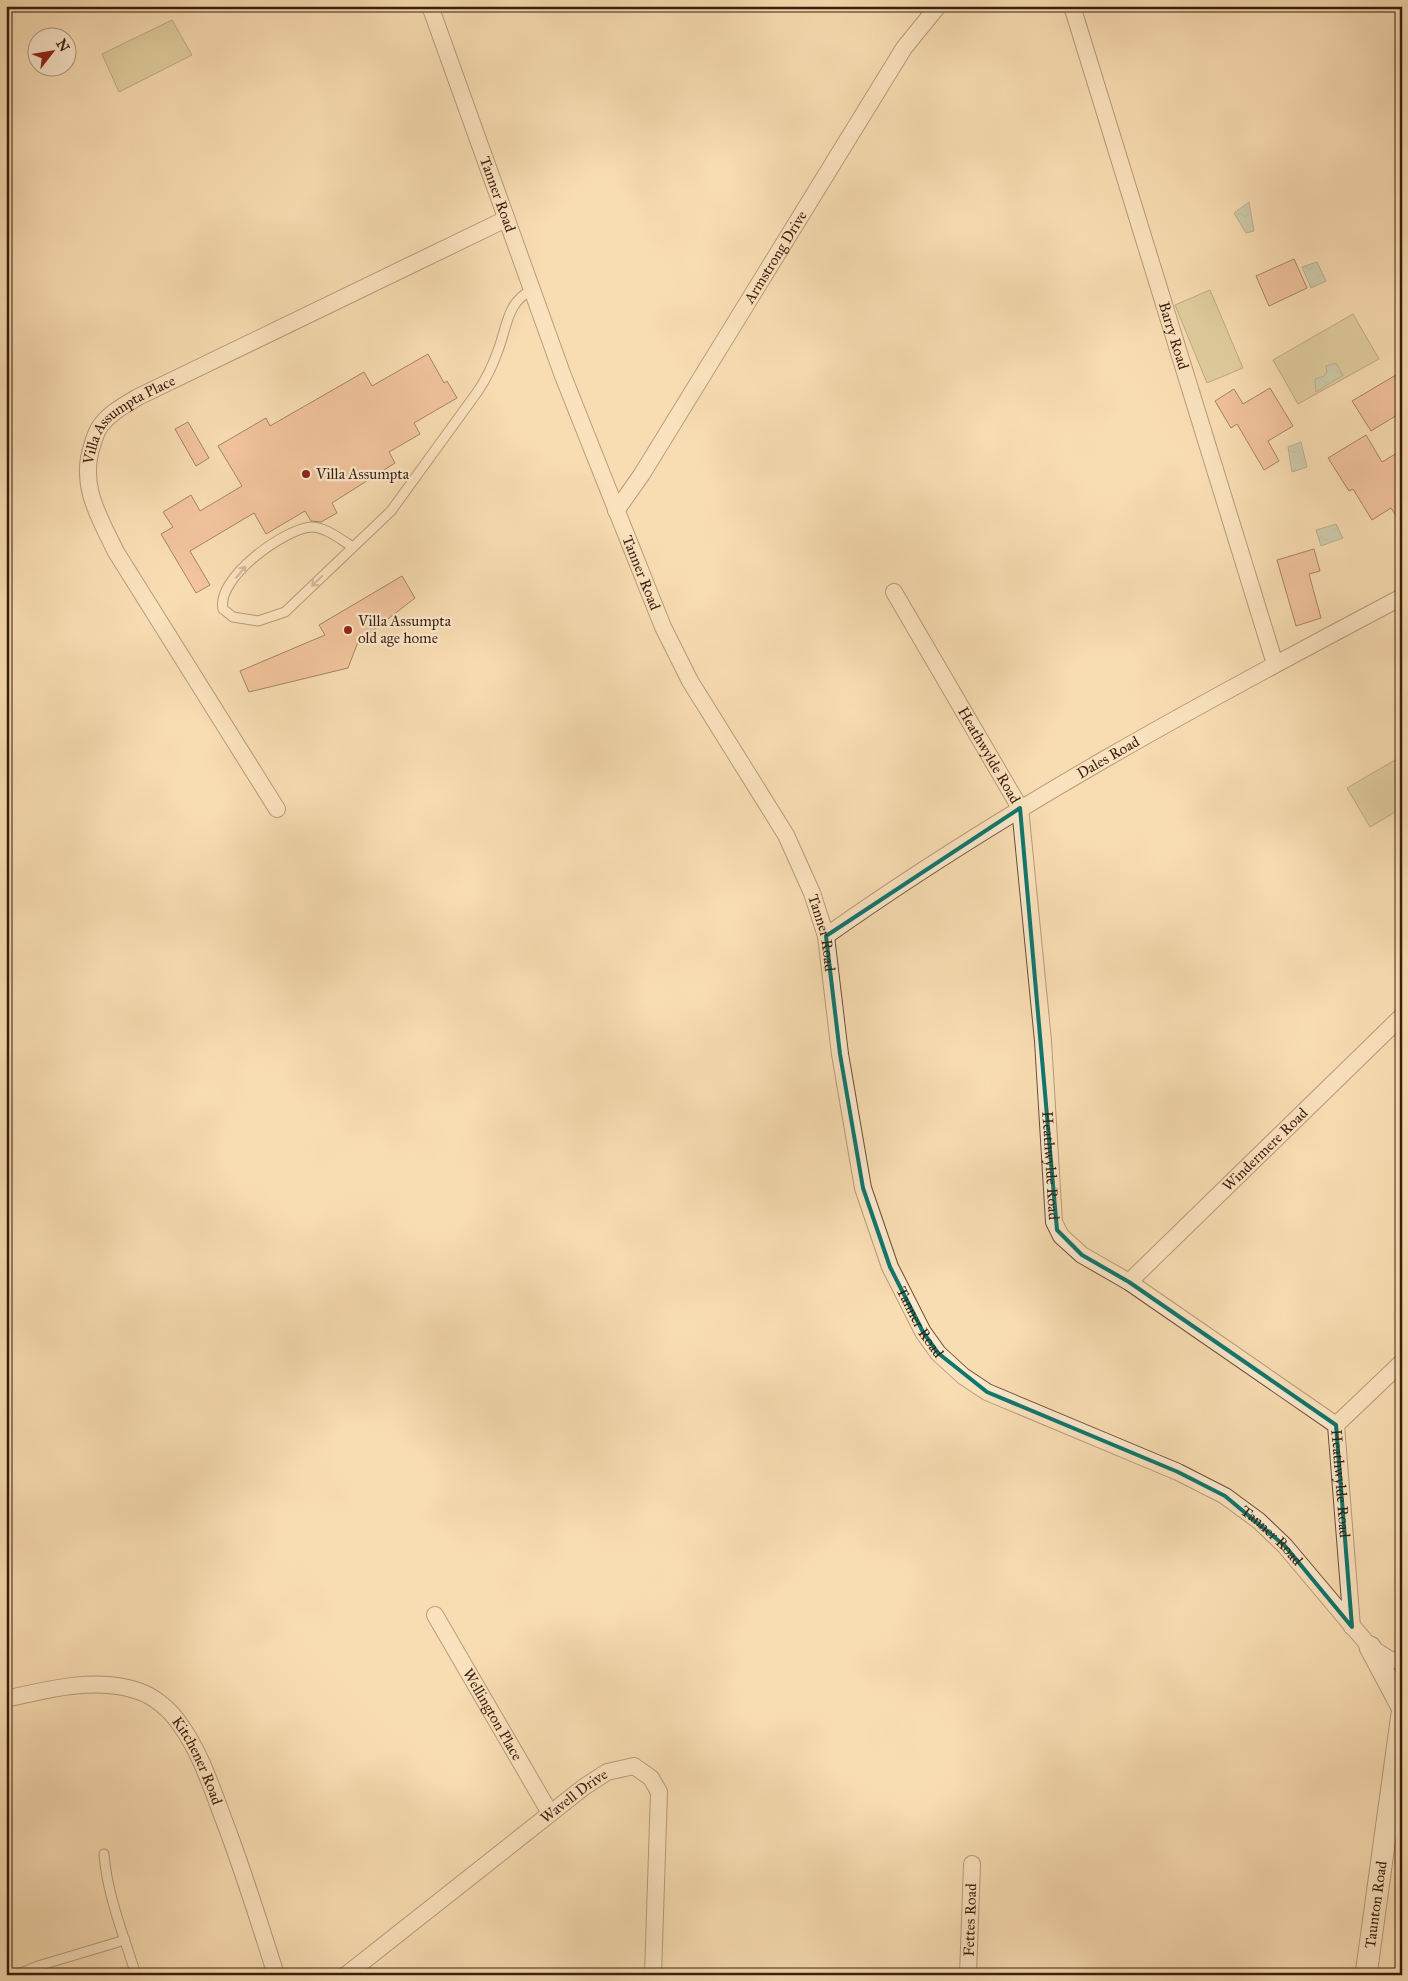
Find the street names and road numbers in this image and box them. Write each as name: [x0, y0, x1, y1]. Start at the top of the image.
street label: Tanner Road: [476, 154, 520, 235]
street label: Armstrong Drive: [740, 207, 811, 307]
street label: Barry Road: [1155, 300, 1193, 372]
street label: Villa Assumpta Place: [79, 371, 178, 466]
street label: Tanner Road: [618, 533, 665, 613]
street label: Heathwylde Road: [954, 704, 1025, 807]
street label: Dales Road: [1074, 732, 1143, 782]
street label: Tanner Road: [804, 892, 839, 973]
street label: Windermere Road: [1219, 1104, 1312, 1195]
street label: Heathwylde Road: [1038, 1111, 1063, 1221]
street label: Tanner Road: [892, 1284, 948, 1362]
street label: Heathwylde Road: [1327, 1429, 1354, 1539]
street label: Tanner Road: [1237, 1502, 1307, 1569]
street label: Wellington Place: [459, 1665, 526, 1764]
street label: Kitchener Road: [168, 1713, 227, 1808]
street label: Wavell Drive: [537, 1765, 611, 1827]
street label: Taunton Road: [1361, 1859, 1391, 1950]
street label: Fettes Road: [960, 1883, 980, 1957]

